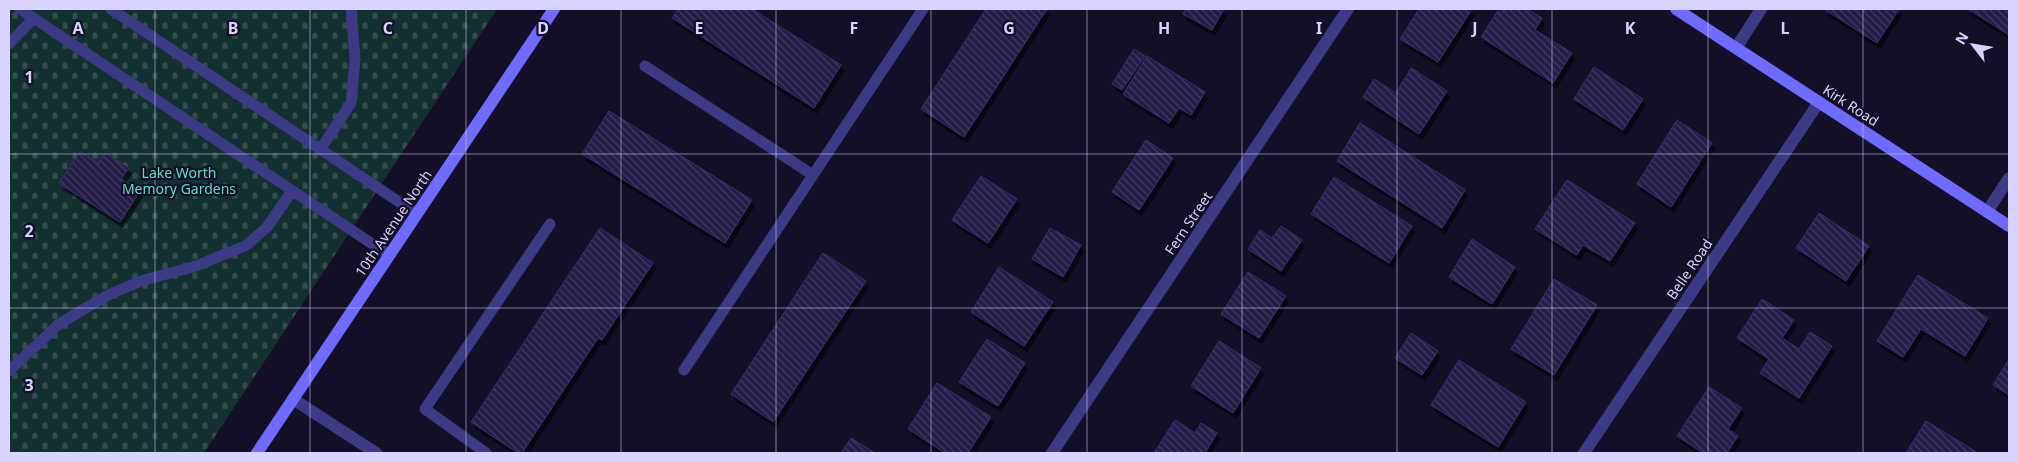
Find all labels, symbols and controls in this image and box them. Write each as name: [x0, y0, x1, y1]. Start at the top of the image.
text: A: [72, 17, 84, 39]
text: B: [228, 17, 238, 39]
text: C: [383, 17, 393, 39]
text: D: [537, 17, 549, 39]
text: E: [695, 17, 704, 39]
text: F: [850, 17, 858, 39]
text: G: [1003, 17, 1015, 39]
text: H: [1158, 17, 1170, 39]
text: I: [1316, 17, 1322, 39]
text: J: [1470, 17, 1478, 39]
text: K: [1625, 17, 1636, 39]
text: L: [1781, 17, 1790, 39]
north arrow: [1948, 20, 1998, 70]
text: N: [1950, 28, 1973, 48]
text: 1: [24, 66, 34, 88]
street label: Kirk Road: [1819, 80, 1883, 130]
park label: Lake Worth Memory Gardens: [122, 163, 236, 198]
street label: 10th Avenue North: [350, 166, 436, 280]
street label: Fern Street: [1160, 188, 1216, 258]
text: 2: [24, 220, 34, 242]
street label: Belle Road: [1662, 235, 1716, 303]
text: 3: [24, 374, 34, 396]

